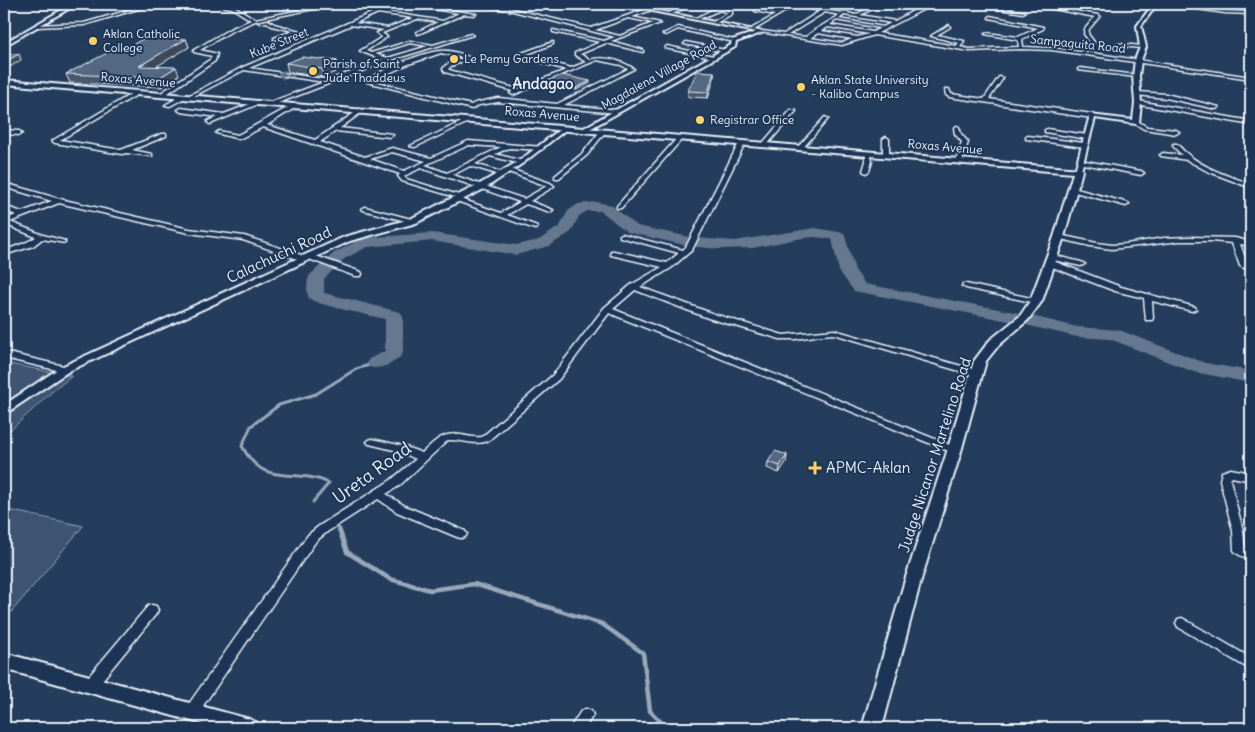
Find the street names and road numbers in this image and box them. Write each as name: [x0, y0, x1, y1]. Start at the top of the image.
street label: Kube Street: [247, 24, 310, 61]
street label: Sampaguita Road: [1030, 31, 1127, 56]
street label: Magdalena Village Road: [599, 37, 719, 112]
street label: Roxas Avenue: [100, 69, 176, 90]
street label: Roxas Avenue: [504, 103, 580, 124]
street label: Roxas Avenue: [907, 136, 983, 157]
street label: Calachuchi Road: [223, 222, 334, 287]
street label: Judge Nicanor Martelino Road: [894, 355, 975, 555]
street label: Ureta Road: [328, 436, 416, 509]

